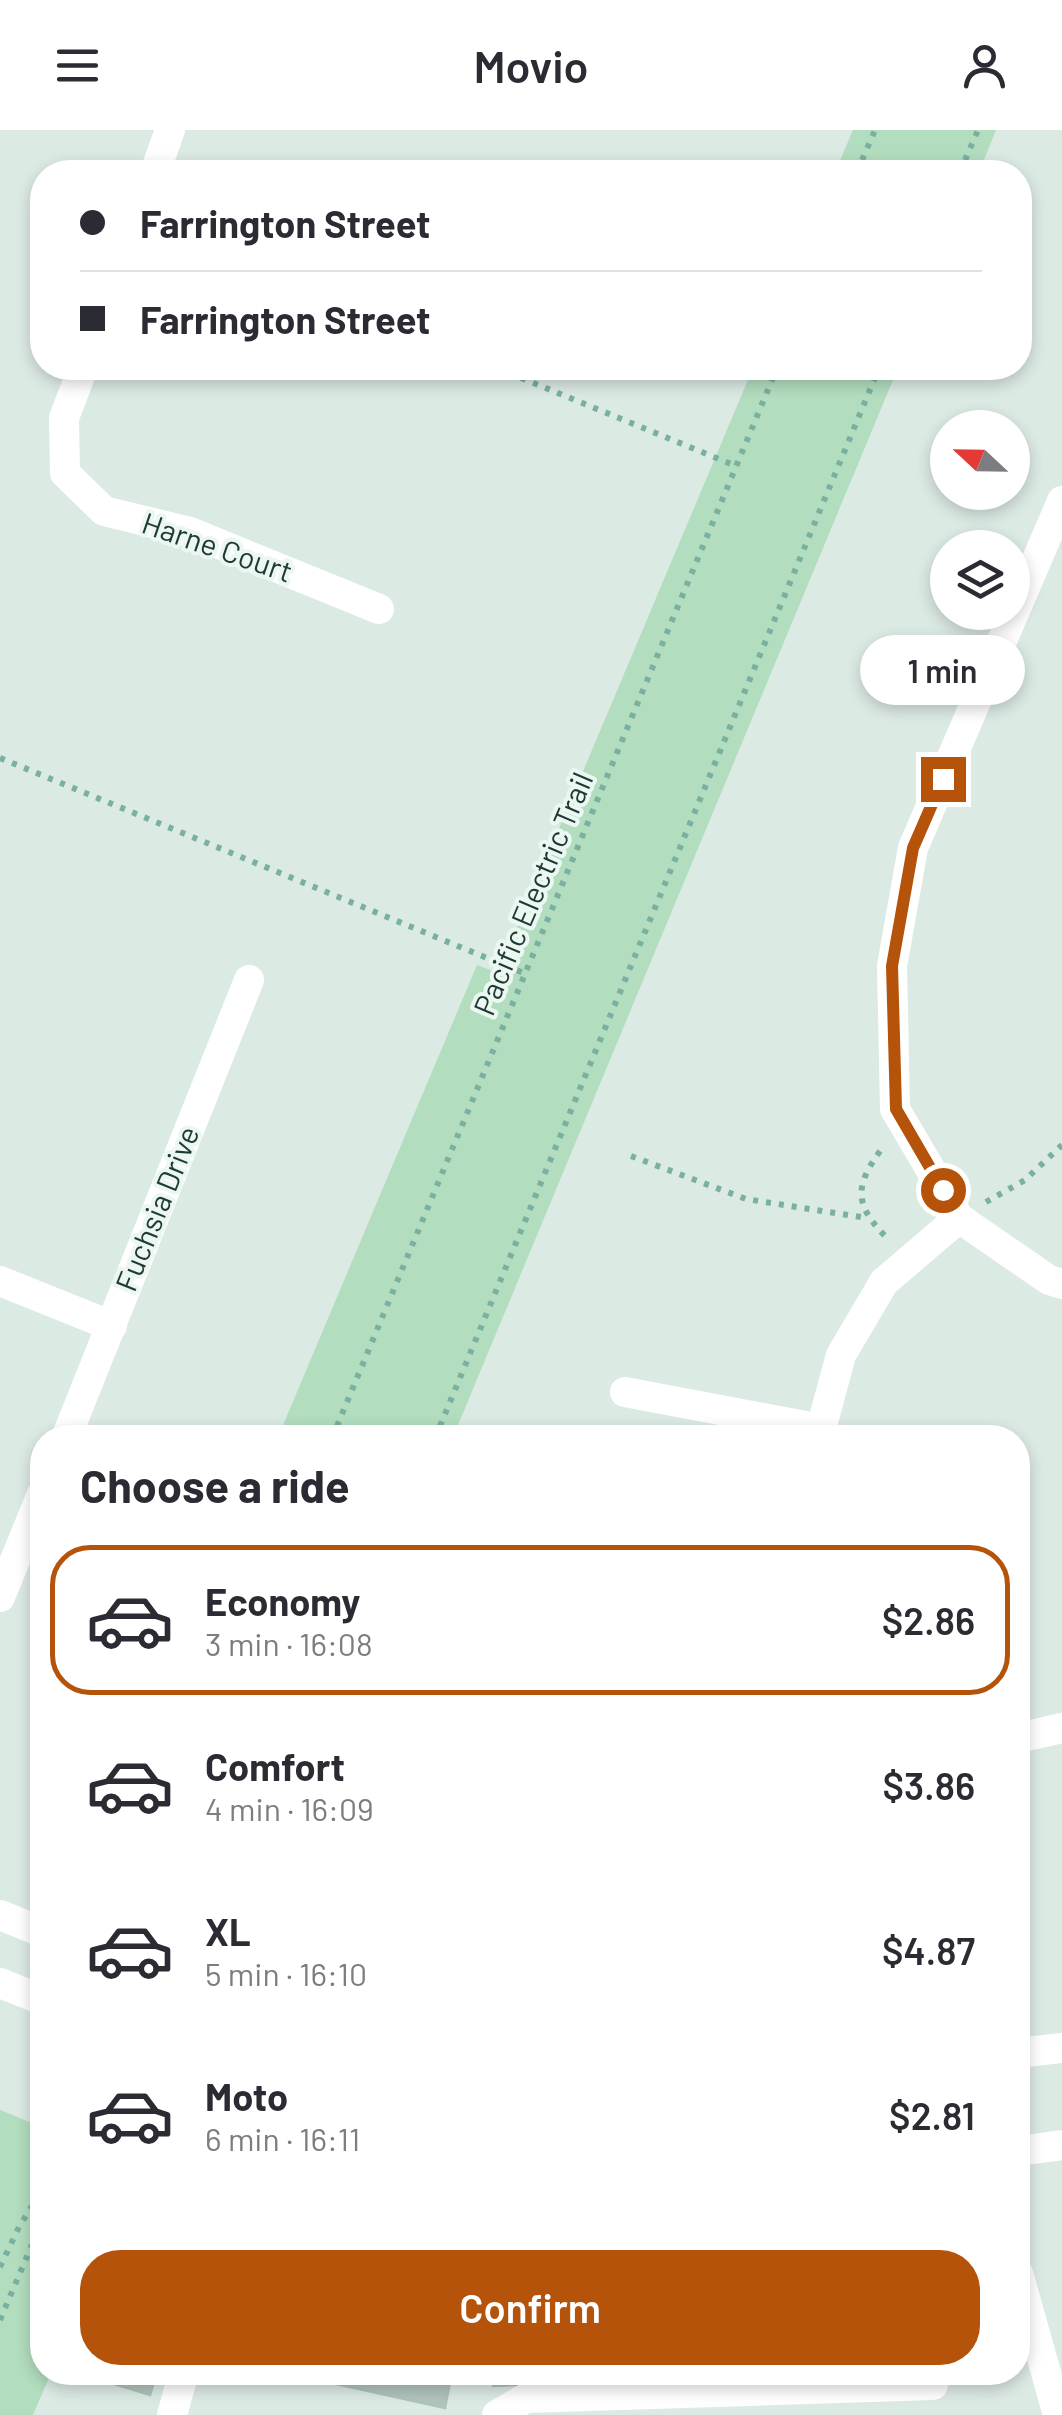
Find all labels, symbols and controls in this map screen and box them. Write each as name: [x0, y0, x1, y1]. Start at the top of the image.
icon: menu: [50, 38, 105, 93]
text: Movio: [473, 38, 589, 92]
icon: person: [957, 38, 1012, 93]
text: Farrington Street: [140, 200, 431, 246]
text: Farrington Street: [140, 296, 431, 342]
north arrow: [930, 410, 1030, 510]
map controls: [930, 410, 1030, 630]
street label: Harne Court: [138, 504, 298, 589]
button: layers: [930, 530, 1030, 630]
callout: 1 min: [860, 634, 1026, 704]
text: 1 min: [908, 651, 977, 689]
route end: [921, 757, 966, 802]
street label: Pacific Electric Trail: [465, 766, 600, 1020]
street label: Fuchsia Drive: [107, 1121, 206, 1296]
route start: [921, 1168, 966, 1213]
text: Choose a ride: [80, 1458, 350, 1512]
icon: car: [85, 1575, 175, 1665]
text: Economy: [205, 1578, 360, 1624]
text: $2.86: [882, 1597, 975, 1643]
text: 3 min · 16:08: [205, 1624, 373, 1662]
icon: car: [85, 1740, 175, 1830]
text: Comfort: [205, 1743, 345, 1789]
text: $3.86: [883, 1762, 975, 1808]
text: 4 min · 16:09: [205, 1789, 374, 1827]
icon: car: [85, 1905, 175, 1995]
text: XL: [205, 1908, 251, 1954]
text: $4.87: [882, 1927, 975, 1973]
text: 5 min · 16:10: [205, 1954, 367, 1992]
icon: car: [85, 2070, 175, 2160]
text: Moto: [205, 2073, 288, 2119]
text: $2.81: [889, 2092, 975, 2138]
text: 6 min · 16:11: [205, 2119, 360, 2157]
button: Confirm: [80, 2250, 980, 2365]

